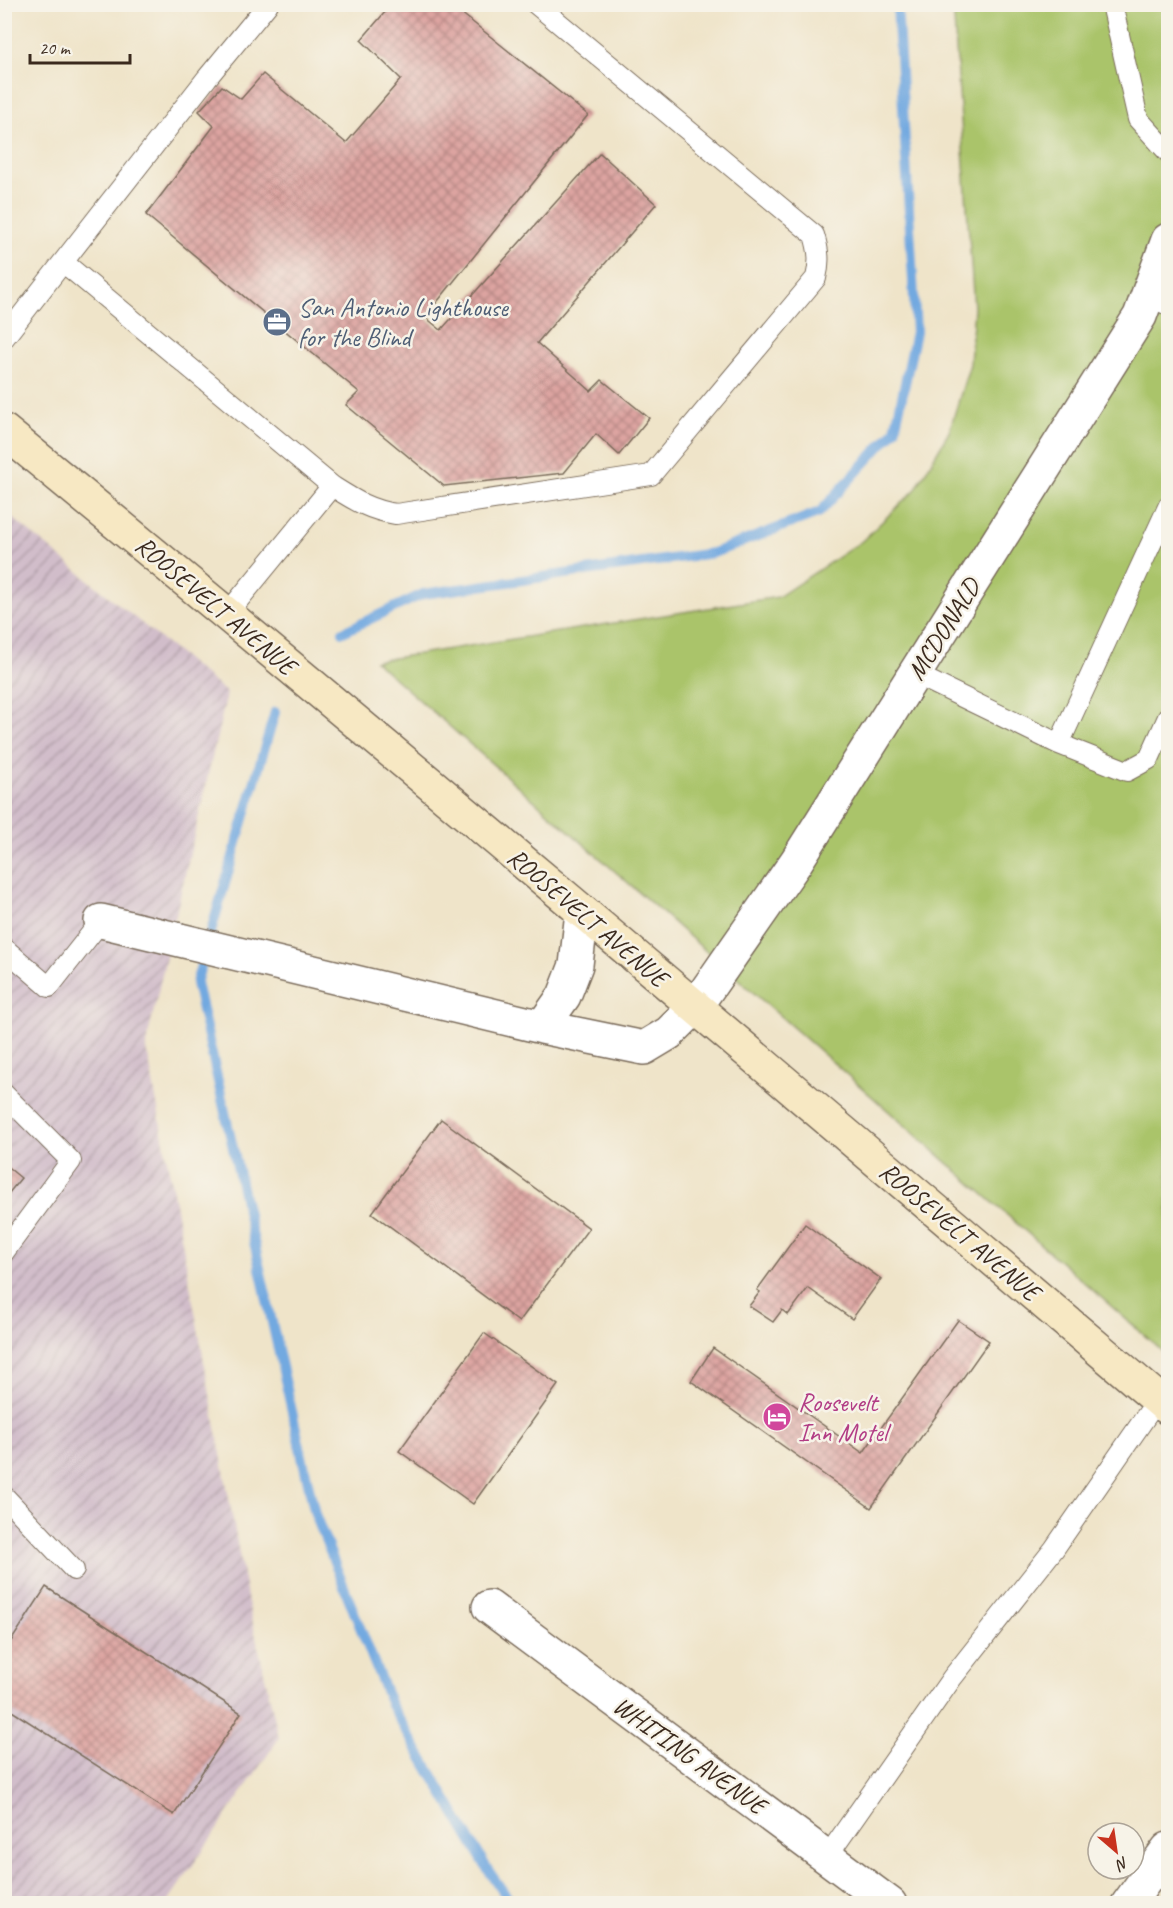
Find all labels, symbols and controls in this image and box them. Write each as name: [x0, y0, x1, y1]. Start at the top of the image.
scale bar: [30, 27, 130, 65]
text: 20 m: [39, 37, 72, 59]
place label: San Antonio Lighthouse for the Blind: [298, 291, 509, 354]
office icon: San Antonio Lighthouse for the Blind: [261, 306, 293, 338]
street label: ROOSEVELT AVENUE: [129, 529, 306, 685]
street label: MCDONALD: [899, 570, 989, 686]
street label: ROOSEVELT AVENUE: [501, 841, 678, 997]
street label: ROOSEVELT AVENUE: [873, 1155, 1050, 1311]
place label: Roosevelt Inn Motel: [798, 1386, 892, 1449]
hotel icon: Roosevelt Inn Motel: [761, 1401, 793, 1433]
street label: WHITING AVENUE: [607, 1689, 776, 1824]
north arrow: [1086, 1821, 1146, 1881]
text: N: [1111, 1852, 1132, 1876]

